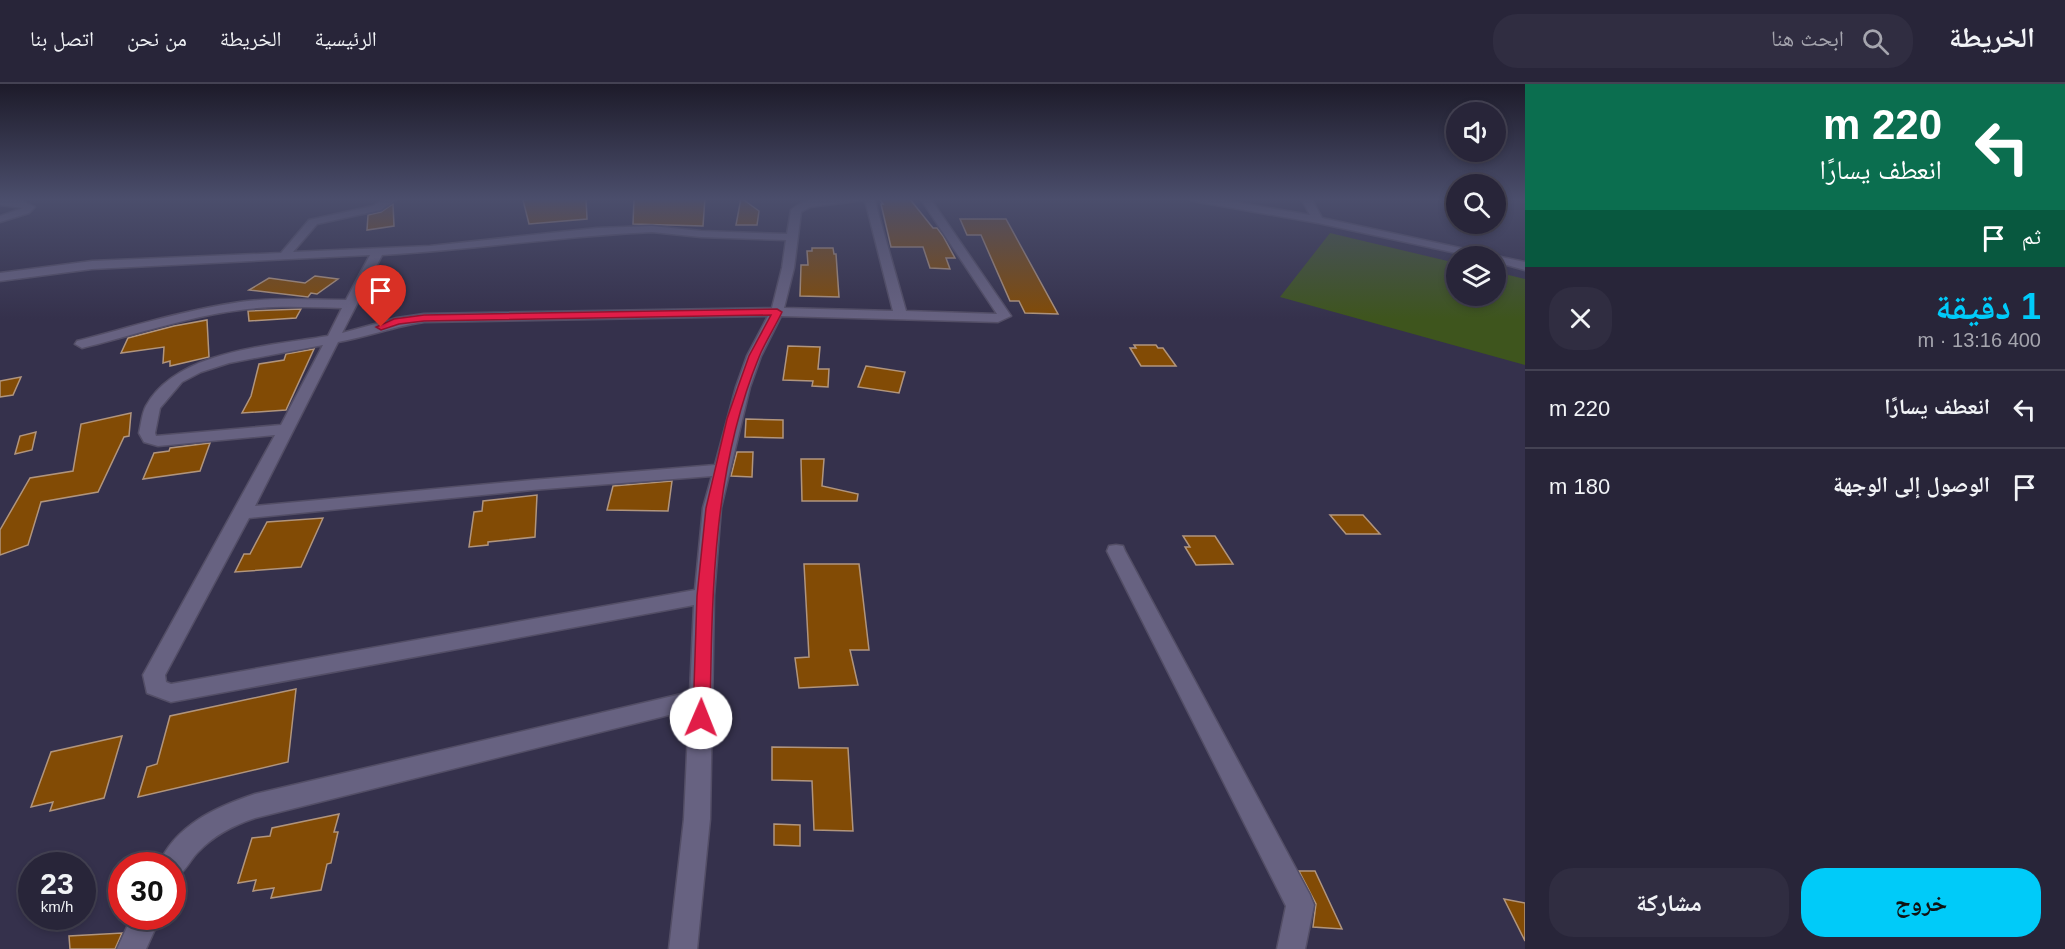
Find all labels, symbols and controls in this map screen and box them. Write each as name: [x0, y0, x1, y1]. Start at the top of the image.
search box: [1493, 14, 1913, 68]
text: الخريطة: [1949, 22, 2035, 53]
icon: search: [1859, 25, 1892, 58]
text: ابحث هنا: [1771, 26, 1844, 51]
text: اتصل بنا: [30, 27, 94, 50]
text: من نحن: [127, 27, 187, 50]
text: الخريطة: [220, 27, 282, 50]
text: الرئيسية: [315, 27, 377, 50]
text: 220 m: [1823, 101, 1942, 148]
map controls: [1446, 102, 1506, 306]
button: sound: [1446, 102, 1506, 162]
icon: left: [1963, 108, 2041, 186]
text: انعطف يسارًا: [1820, 155, 1942, 185]
button: search: [1446, 174, 1506, 234]
icon: arrive: [1977, 222, 2010, 255]
text: ثم: [2022, 224, 2041, 249]
button: layers: [1446, 246, 1506, 306]
pin: [355, 265, 406, 327]
icon: arrive: [364, 274, 397, 307]
text: 1 دقيقة: [1935, 286, 2041, 327]
button: close: [1549, 287, 1612, 350]
text: 400 m · 13:16: [1918, 329, 2041, 351]
icon: left: [2008, 393, 2041, 426]
text: انعطف يسارًا: [1884, 394, 1990, 419]
text: 220 m: [1549, 396, 1610, 421]
icon: arrive: [2008, 471, 2041, 504]
text: الوصول إلى الوجهة: [1833, 472, 1990, 497]
text: 180 m: [1549, 474, 1610, 499]
position arrow: [669, 686, 733, 750]
speed limit sign: 30: [108, 852, 186, 930]
text: 23: [40, 867, 74, 900]
button: مشاركة: [1549, 868, 1789, 937]
button: خروج: [1801, 868, 2041, 937]
text: km/h: [41, 898, 73, 915]

